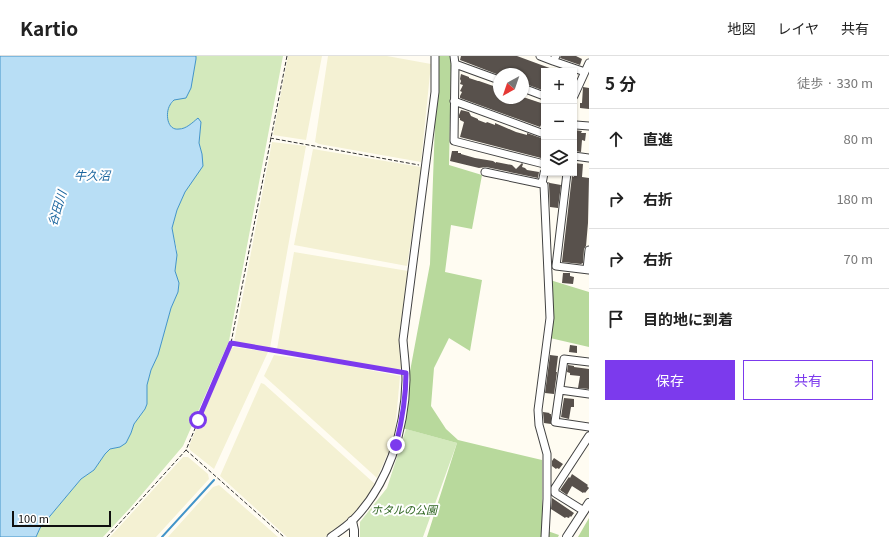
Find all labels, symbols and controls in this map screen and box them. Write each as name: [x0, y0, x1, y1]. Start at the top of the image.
text: Kartio: [20, 14, 78, 41]
text: 地図: [727, 18, 755, 38]
text: レイヤ: [777, 18, 819, 38]
text: 共有: [841, 18, 869, 38]
north arrow: [493, 68, 529, 104]
map controls: [541, 68, 577, 176]
button: +: [541, 68, 577, 104]
text: 5 分: [605, 70, 636, 95]
text: 徒歩 · 330 m: [797, 73, 873, 92]
button: −: [541, 104, 577, 140]
icon: ahead: [605, 128, 627, 150]
text: 直進: [643, 128, 673, 149]
text: 80 m: [844, 129, 873, 148]
button: layers: [541, 140, 577, 176]
water label: 牛久沼: [74, 166, 112, 183]
water label: 谷田川: [43, 186, 70, 228]
icon: right: [605, 188, 627, 210]
text: 右折: [643, 188, 673, 209]
text: 180 m: [836, 189, 873, 208]
icon: right: [605, 248, 627, 270]
text: 右折: [643, 248, 673, 269]
text: 70 m: [844, 249, 873, 268]
icon: arrive: [605, 308, 627, 330]
text: 目的地に到着: [643, 308, 733, 329]
button: 保存: [605, 360, 735, 400]
button: 共有: [743, 360, 873, 400]
route start: [189, 411, 207, 429]
route end: [387, 436, 405, 454]
park label: ホタルの公園: [371, 501, 439, 517]
scale bar: [12, 509, 111, 528]
text: 100 m: [18, 510, 49, 526]

